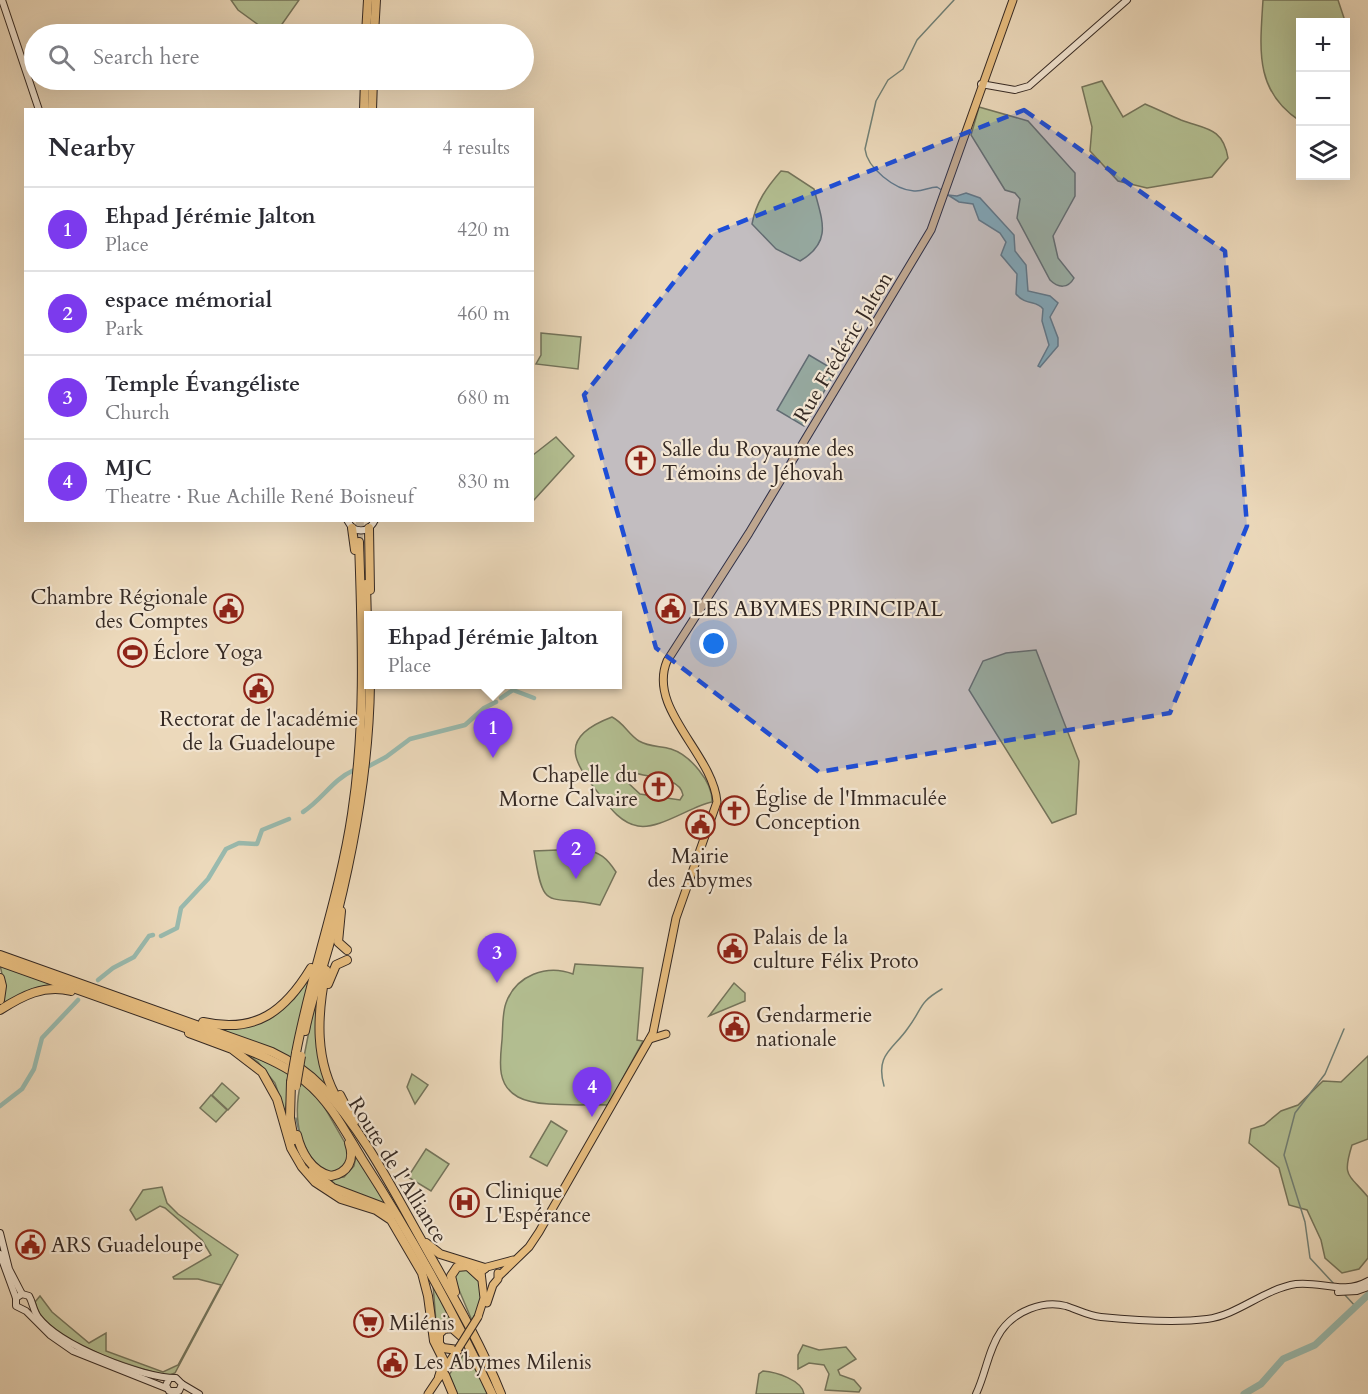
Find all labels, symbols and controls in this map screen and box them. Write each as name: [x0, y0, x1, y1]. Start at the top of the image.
map controls: [1296, 18, 1350, 180]
button: +: [1296, 18, 1350, 72]
search box: [24, 24, 534, 90]
icon: search: [45, 41, 78, 74]
text: Search here: [93, 42, 200, 72]
button: −: [1296, 72, 1350, 126]
button: layers: [1296, 126, 1350, 180]
text: Nearby: [48, 130, 136, 165]
text: 4 results: [442, 134, 510, 161]
text: Ehpad Jérémie Jalton: [105, 201, 316, 231]
text: 1: [62, 216, 73, 243]
text: 420 m: [457, 216, 510, 243]
text: Place: [105, 231, 149, 258]
street label: Rue Frédéric Jalton: [787, 266, 900, 428]
text: espace mémorial: [105, 285, 272, 315]
text: 2: [62, 300, 73, 327]
text: 460 m: [457, 300, 510, 327]
text: Park: [105, 315, 143, 342]
text: Temple Évangéliste: [105, 369, 300, 399]
text: 3: [62, 384, 73, 411]
text: 680 m: [457, 384, 510, 411]
text: Church: [105, 399, 170, 426]
place label: Salle du Royaume des Témoins de Jéhovah: [662, 435, 854, 488]
church icon: Salle du Royaume des Témoins de Jéhovah: [625, 445, 657, 477]
text: MJC: [105, 453, 152, 483]
text: 4: [62, 468, 73, 495]
text: 830 m: [457, 468, 510, 495]
text: Theatre · Rue Achille René Boisneuf: [105, 483, 414, 510]
place label: Chambre Régionale des Comptes: [30, 583, 208, 636]
public building icon: Chambre Régionale des Comptes: [213, 593, 245, 625]
public building icon: LES ABYMES PRINCIPAL: [655, 593, 687, 625]
place label: LES ABYMES PRINCIPAL: [692, 595, 943, 624]
popup: [364, 611, 622, 689]
text: Ehpad Jérémie Jalton: [388, 622, 598, 652]
your location: [699, 629, 728, 658]
sports icon: Éclore Yoga: [116, 636, 148, 668]
place label: Éclore Yoga: [153, 638, 263, 667]
text: Place: [388, 652, 431, 679]
public building icon: Rectorat de l'académie de la Guadeloupe: [243, 672, 275, 704]
place label: Rectorat de l'académie de la Guadeloupe: [160, 705, 358, 758]
pin: 1: [474, 708, 512, 758]
place label: Chapelle du Morne Calvaire: [499, 761, 638, 814]
church icon: Chapelle du Morne Calvaire: [643, 771, 675, 803]
place label: Église de l'Immaculée Conception: [755, 784, 947, 837]
church icon: Église de l'Immaculée Conception: [718, 794, 750, 826]
public building icon: Mairie des Abymes: [684, 809, 716, 841]
pin: 2: [556, 830, 596, 879]
place label: Mairie des Abymes: [648, 842, 753, 895]
place label: Palais de la culture Félix Proto: [753, 923, 919, 976]
public building icon: Palais de la culture Félix Proto: [716, 933, 748, 965]
pin: 3: [478, 934, 516, 983]
place label: Gendarmerie nationale: [756, 1001, 872, 1054]
public building icon: Gendarmerie nationale: [719, 1011, 751, 1043]
pin: 4: [572, 1068, 612, 1117]
street label: Route de l'Alliance: [341, 1092, 454, 1249]
place label: Clinique L'Espérance: [485, 1177, 591, 1230]
hospital icon: Clinique L'Espérance: [448, 1187, 480, 1219]
public building icon: ARS Guadeloupe: [14, 1229, 46, 1261]
place label: ARS Guadeloupe: [51, 1231, 204, 1260]
supermarket icon: Milénis: [352, 1307, 384, 1339]
place label: Milénis: [389, 1309, 454, 1338]
public building icon: Les Abymes Milenis: [377, 1346, 409, 1378]
place label: Les Abymes Milenis: [414, 1348, 592, 1377]

